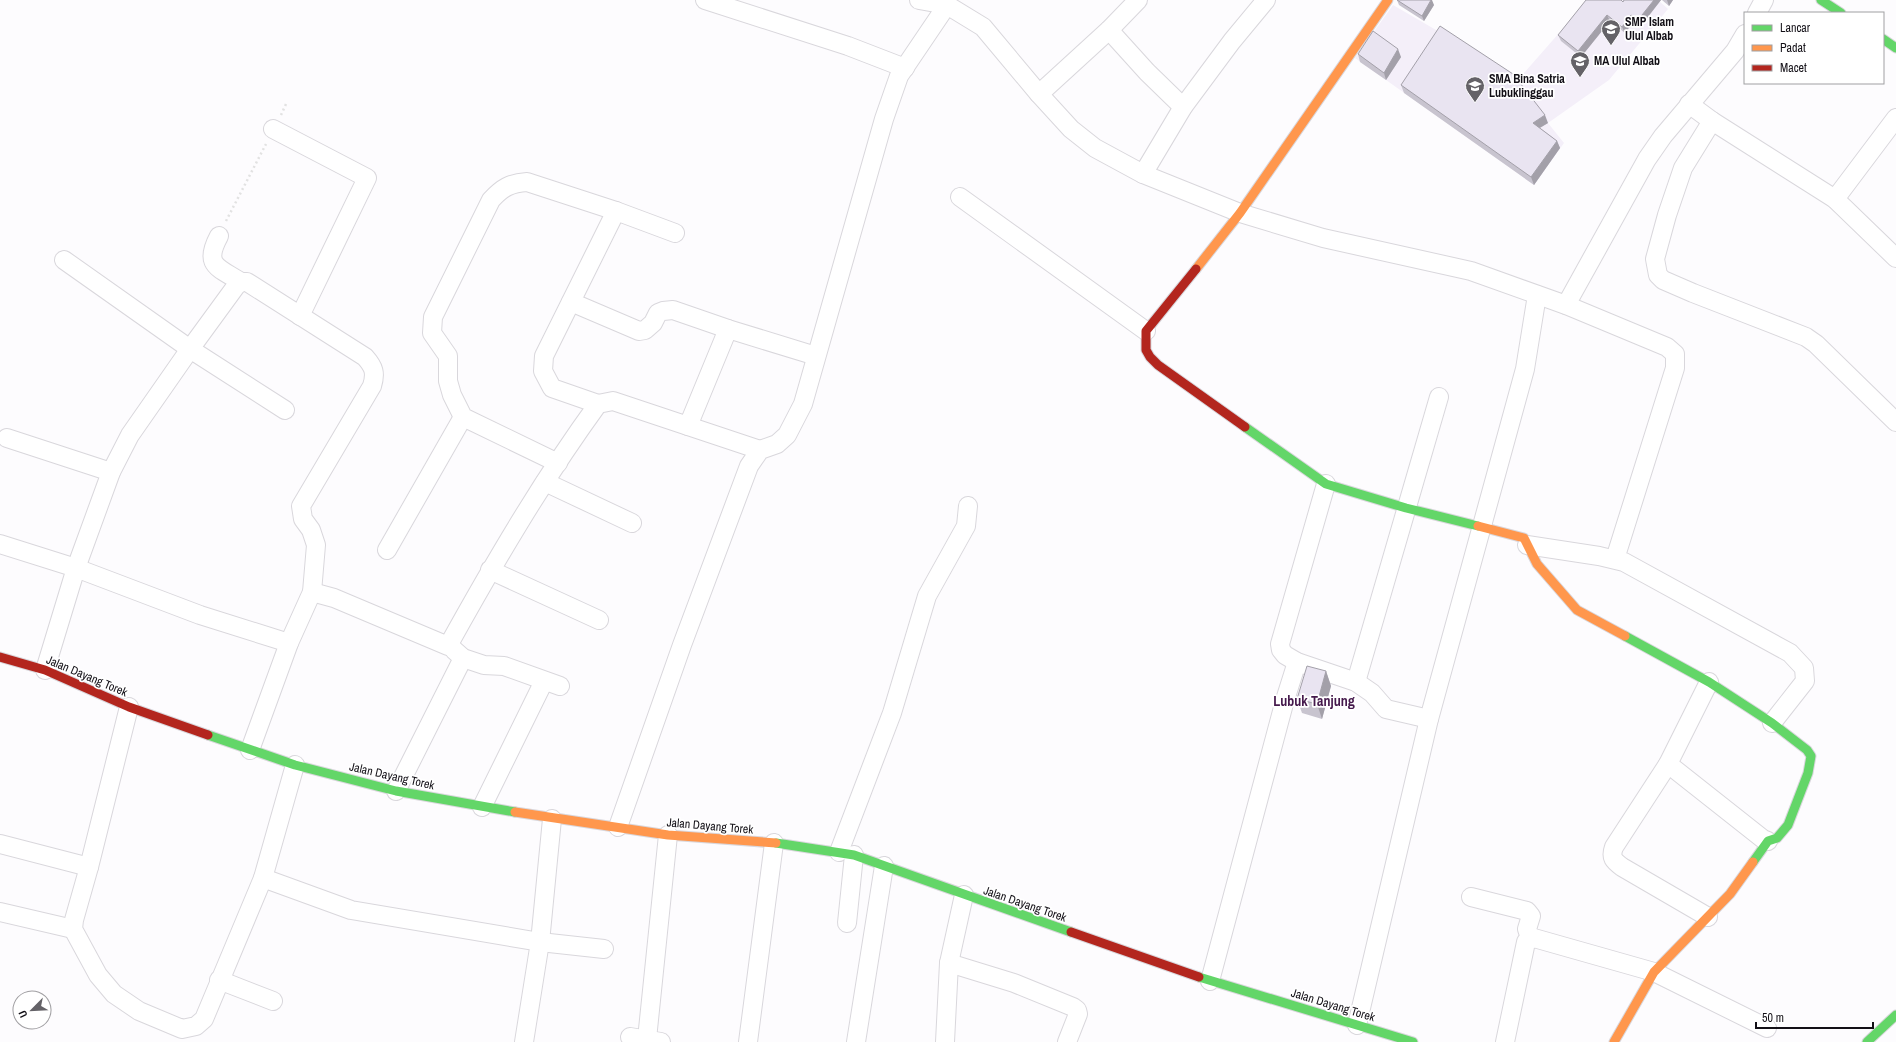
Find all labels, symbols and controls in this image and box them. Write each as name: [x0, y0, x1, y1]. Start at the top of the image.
legend: [1744, 12, 1884, 84]
place label: SMP Islam Ulul Albab: [1625, 14, 1674, 44]
school or university icon: SMP Islam Ulul Albab: [1600, 18, 1622, 46]
text: Lancar: [1780, 20, 1811, 36]
text: Padat: [1780, 40, 1806, 56]
school or university icon: MA Ulul Albab: [1569, 50, 1591, 78]
place label: MA Ulul Albab: [1594, 53, 1660, 69]
text: Macet: [1780, 60, 1807, 76]
place label: SMA Bina Satria Lubuklinggau: [1489, 71, 1565, 101]
school or university icon: SMA Bina Satria Lubuklinggau: [1464, 75, 1486, 103]
street label: Jalan Dayang Torek: [44, 652, 130, 700]
district label: Lubuk Tanjung: [1273, 692, 1355, 710]
street label: Jalan Dayang Torek: [348, 758, 436, 794]
street label: Jalan Dayang Torek: [666, 814, 754, 838]
street label: Jalan Dayang Torek: [981, 882, 1069, 926]
street label: Jalan Dayang Torek: [1289, 985, 1377, 1025]
north arrow: [12, 990, 52, 1030]
scale bar: [1756, 1004, 1873, 1030]
text: U: [15, 1008, 31, 1020]
text: 50 m: [1762, 1010, 1784, 1026]

